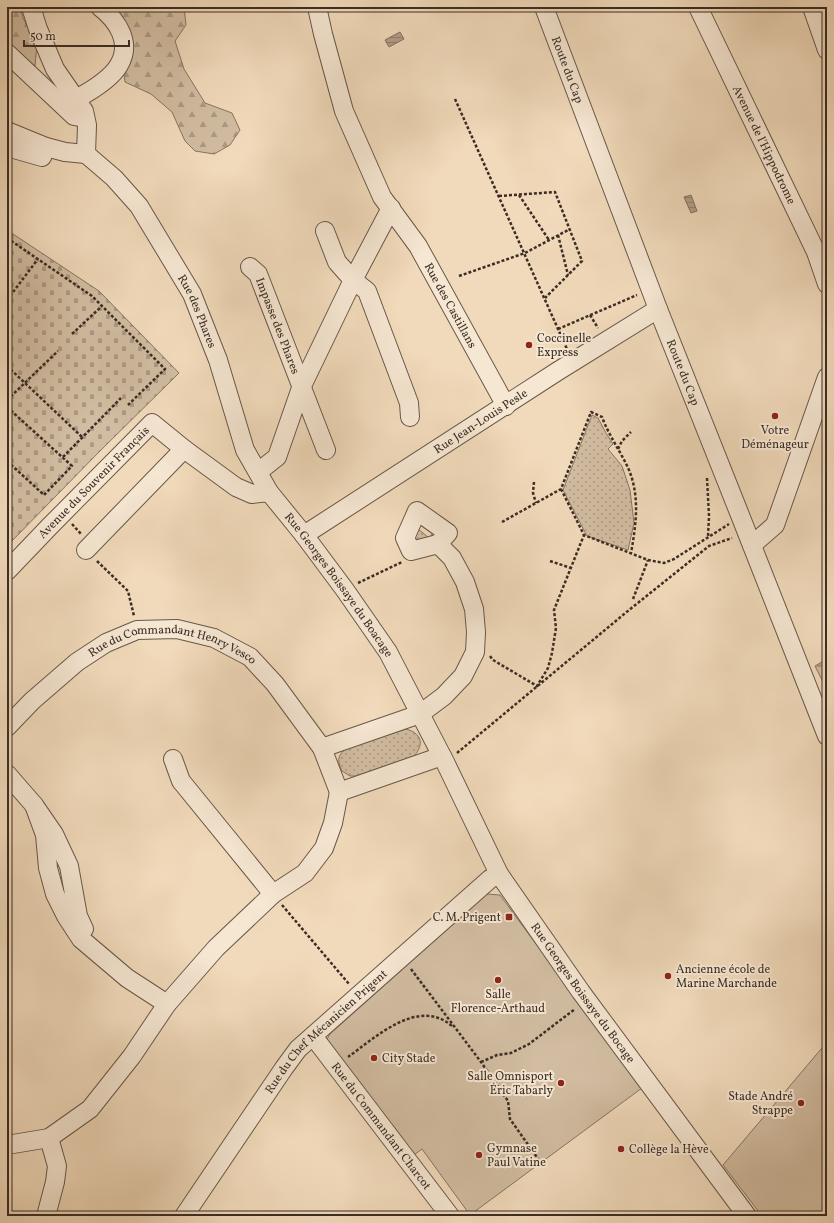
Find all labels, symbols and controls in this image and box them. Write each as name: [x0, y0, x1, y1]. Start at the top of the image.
scale bar: [24, 22, 129, 48]
text: 50 m: [30, 29, 56, 45]
street label: Route du Cap: [547, 34, 587, 106]
street label: Avenue de l'Hippodrome: [728, 83, 799, 208]
street label: Rue des Castillans: [420, 260, 480, 351]
street label: Rue des Phares: [173, 272, 220, 351]
street label: Impasse des Phares: [251, 275, 303, 377]
place label: Coccinelle Express: [537, 331, 592, 361]
street label: Route du Cap: [662, 337, 703, 408]
marker: Coccinelle Express: [524, 340, 534, 350]
street label: Rue Jean-Louis Pesle: [431, 386, 531, 458]
marker: Votre Déménageur: [770, 411, 780, 421]
street label: Avenue du Souvenir Français: [35, 423, 153, 543]
place label: Votre Déménageur: [741, 423, 809, 453]
street label: Rue Georges Boissaye du Boacage: [280, 510, 396, 660]
text: Rue du Commandant Henry Vesco: [86, 622, 260, 668]
street label: Rue du Commandant Henry Vesco: [81, 650, 261, 674]
place label: C. M. Prigent: [433, 910, 501, 926]
marker: C. M. Prigent: [504, 912, 514, 922]
street label: Rue Georges Boissaye du Bocage: [526, 920, 638, 1067]
place label: Ancienne école de Marine Marchande: [676, 962, 777, 992]
street label: Rue du Chef Mécanicien Prigent: [262, 967, 391, 1097]
marker: Ancienne école de Marine Marchande: [663, 971, 673, 981]
marker: Salle Florence-Arthaud: [493, 975, 503, 985]
place label: Salle Florence-Arthaud: [451, 987, 545, 1017]
place label: City Stade: [382, 1051, 436, 1067]
marker: City Stade: [369, 1053, 379, 1063]
street label: Rue du Commandant Charcot: [327, 1059, 434, 1194]
place label: Salle Omnisport Éric Tabarly: [467, 1069, 554, 1099]
marker: Salle Omnisport Éric Tabarly: [556, 1078, 566, 1088]
place label: Stade André Strappe: [728, 1089, 793, 1119]
marker: Stade André Strappe: [796, 1098, 806, 1108]
place label: Gymnase Paul Vatine: [487, 1141, 546, 1171]
place label: Collège la Hève: [629, 1142, 709, 1158]
marker: Collège la Hève: [616, 1144, 626, 1154]
marker: Gymnase Paul Vatine: [474, 1150, 484, 1160]

